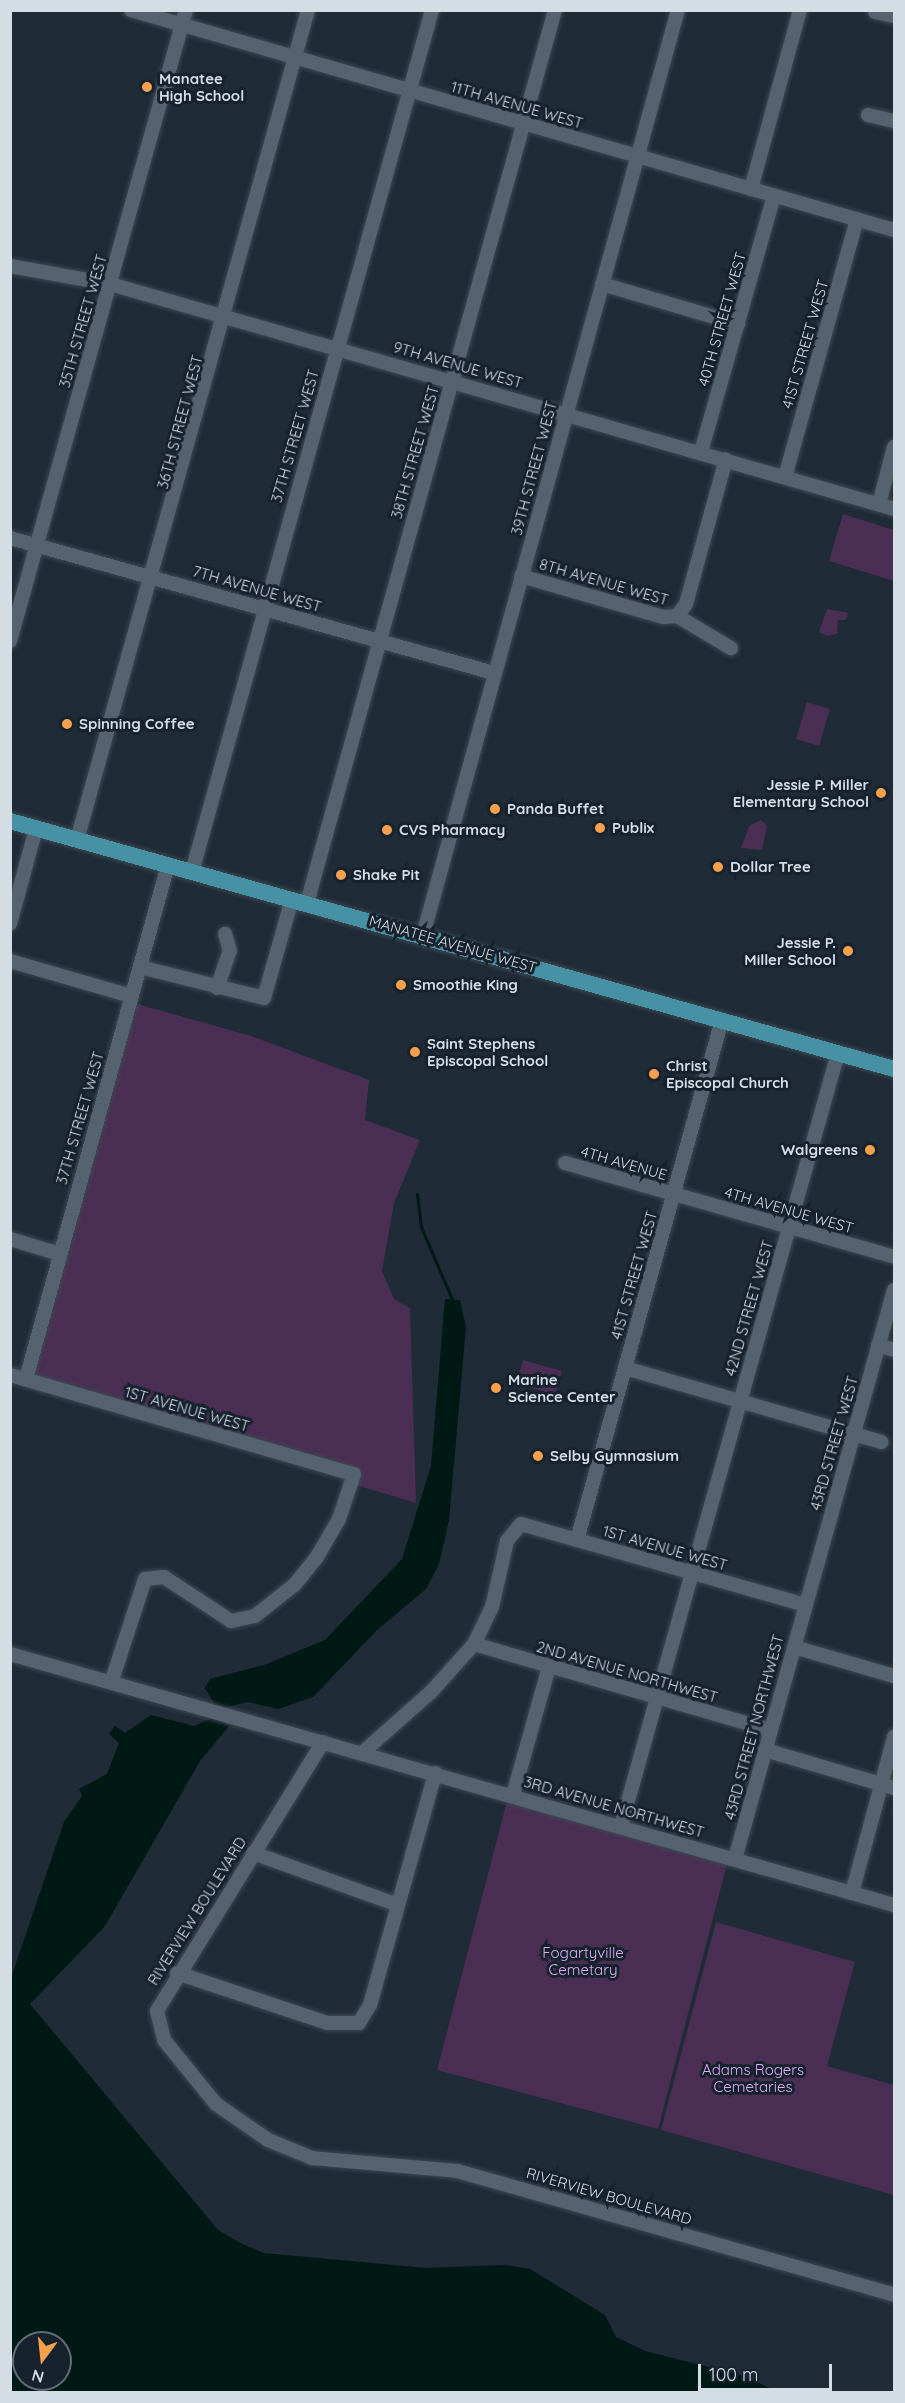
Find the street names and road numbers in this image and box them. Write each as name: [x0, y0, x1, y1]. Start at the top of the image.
street label: 11TH AVENUE WEST: [449, 78, 585, 132]
street label: 40TH STREET WEST: [694, 250, 750, 388]
street label: 35TH STREET WEST: [55, 252, 111, 390]
street label: 41ST STREET WEST: [778, 278, 832, 410]
street label: 9TH AVENUE WEST: [391, 338, 525, 392]
street label: 36TH STREET WEST: [153, 353, 207, 491]
street label: 37TH STREET WEST: [267, 367, 323, 505]
street label: 38TH STREET WEST: [387, 383, 443, 521]
street label: 39TH STREET WEST: [507, 399, 561, 537]
street label: 8TH AVENUE WEST: [537, 555, 671, 609]
street label: 7TH AVENUE WEST: [190, 562, 324, 616]
street label: MANATEE AVENUE WEST: [367, 911, 539, 977]
street label: 37TH STREET WEST: [52, 1049, 108, 1187]
street label: 4TH AVENUE: [579, 1142, 669, 1184]
street label: 4TH AVENUE WEST: [722, 1183, 856, 1237]
street label: 41ST STREET WEST: [607, 1209, 661, 1341]
street label: 42ND STREET WEST: [721, 1238, 777, 1378]
street label: 43RD STREET WEST: [806, 1374, 862, 1512]
street label: 1ST AVENUE WEST: [123, 1383, 251, 1435]
street label: 1ST AVENUE WEST: [601, 1522, 729, 1574]
street label: 43RD STREET NORTHWEST: [721, 1632, 787, 1822]
street label: 2ND AVENUE NORTHWEST: [534, 1637, 720, 1707]
street label: 3RD AVENUE NORTHWEST: [522, 1773, 706, 1841]
street label: RIVERVIEW BOULEVARD: [144, 1834, 250, 1988]
street label: RIVERVIEW BOULEVARD: [524, 2164, 694, 2228]

